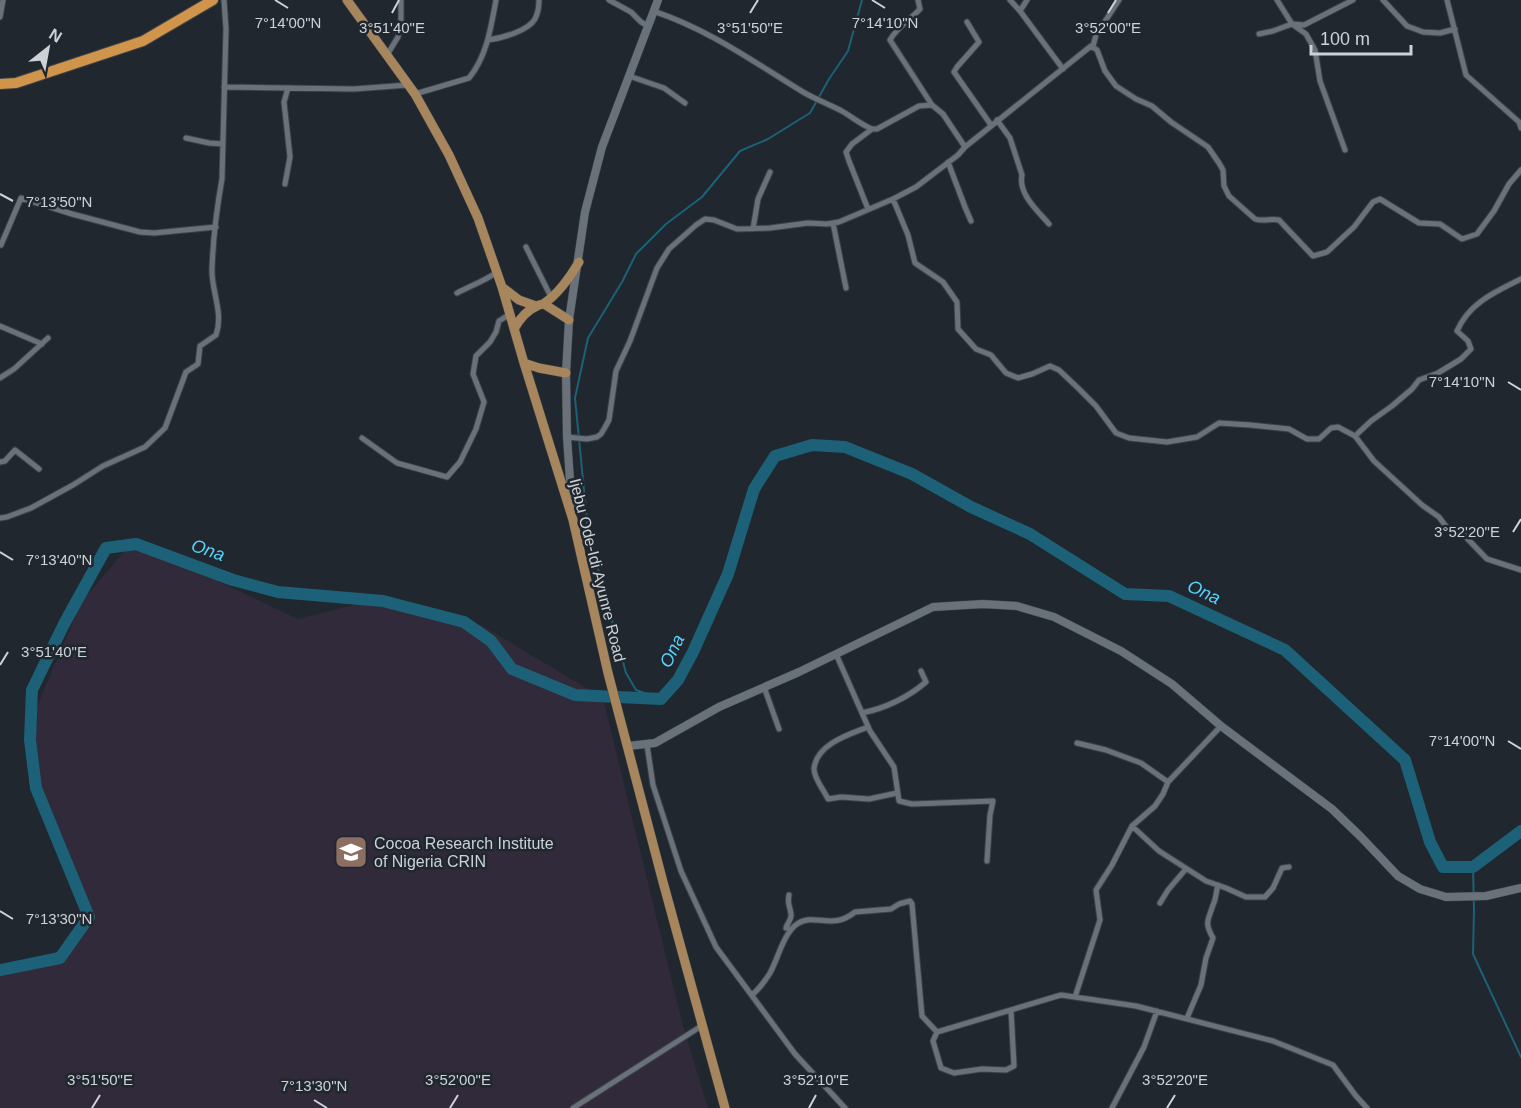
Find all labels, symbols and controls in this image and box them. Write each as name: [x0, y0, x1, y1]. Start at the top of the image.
text: 7°14'00"N: [255, 14, 321, 31]
text: 7°14'10"N: [852, 14, 918, 31]
north arrow: [18, 18, 78, 78]
scale bar: [1311, 18, 1412, 56]
text: 3°51'40"E: [359, 19, 425, 36]
text: 3°51'50"E: [717, 19, 783, 36]
text: 3°52'00"E: [1075, 19, 1141, 36]
text: N: [46, 25, 65, 46]
text: 100 m: [1320, 29, 1370, 49]
text: 7°13'50"N: [26, 193, 92, 210]
text: 7°14'10"N: [1429, 373, 1495, 390]
street label: Ijebu Ode-Idi Ayunre Road: [566, 477, 629, 664]
text: 3°52'20"E: [1434, 523, 1500, 540]
water label: Ona: [189, 535, 227, 565]
text: 7°13'40"N: [26, 551, 92, 568]
water label: Ona: [1184, 576, 1224, 608]
water label: Ona: [656, 631, 688, 671]
text: 3°51'40"E: [21, 643, 87, 660]
text: 7°14'00"N: [1429, 732, 1495, 749]
school or university icon: Cocoa Research Institute of Nigeria CRIN: [333, 834, 369, 870]
place label: Cocoa Research Institute of Nigeria CRIN: [374, 835, 554, 870]
text: 7°13'30"N: [26, 910, 92, 927]
text: 3°51'50"E: [67, 1071, 133, 1088]
text: 3°52'00"E: [425, 1071, 491, 1088]
text: 3°52'10"E: [783, 1071, 849, 1088]
text: 3°52'20"E: [1142, 1071, 1208, 1088]
text: 7°13'30"N: [281, 1077, 347, 1094]

